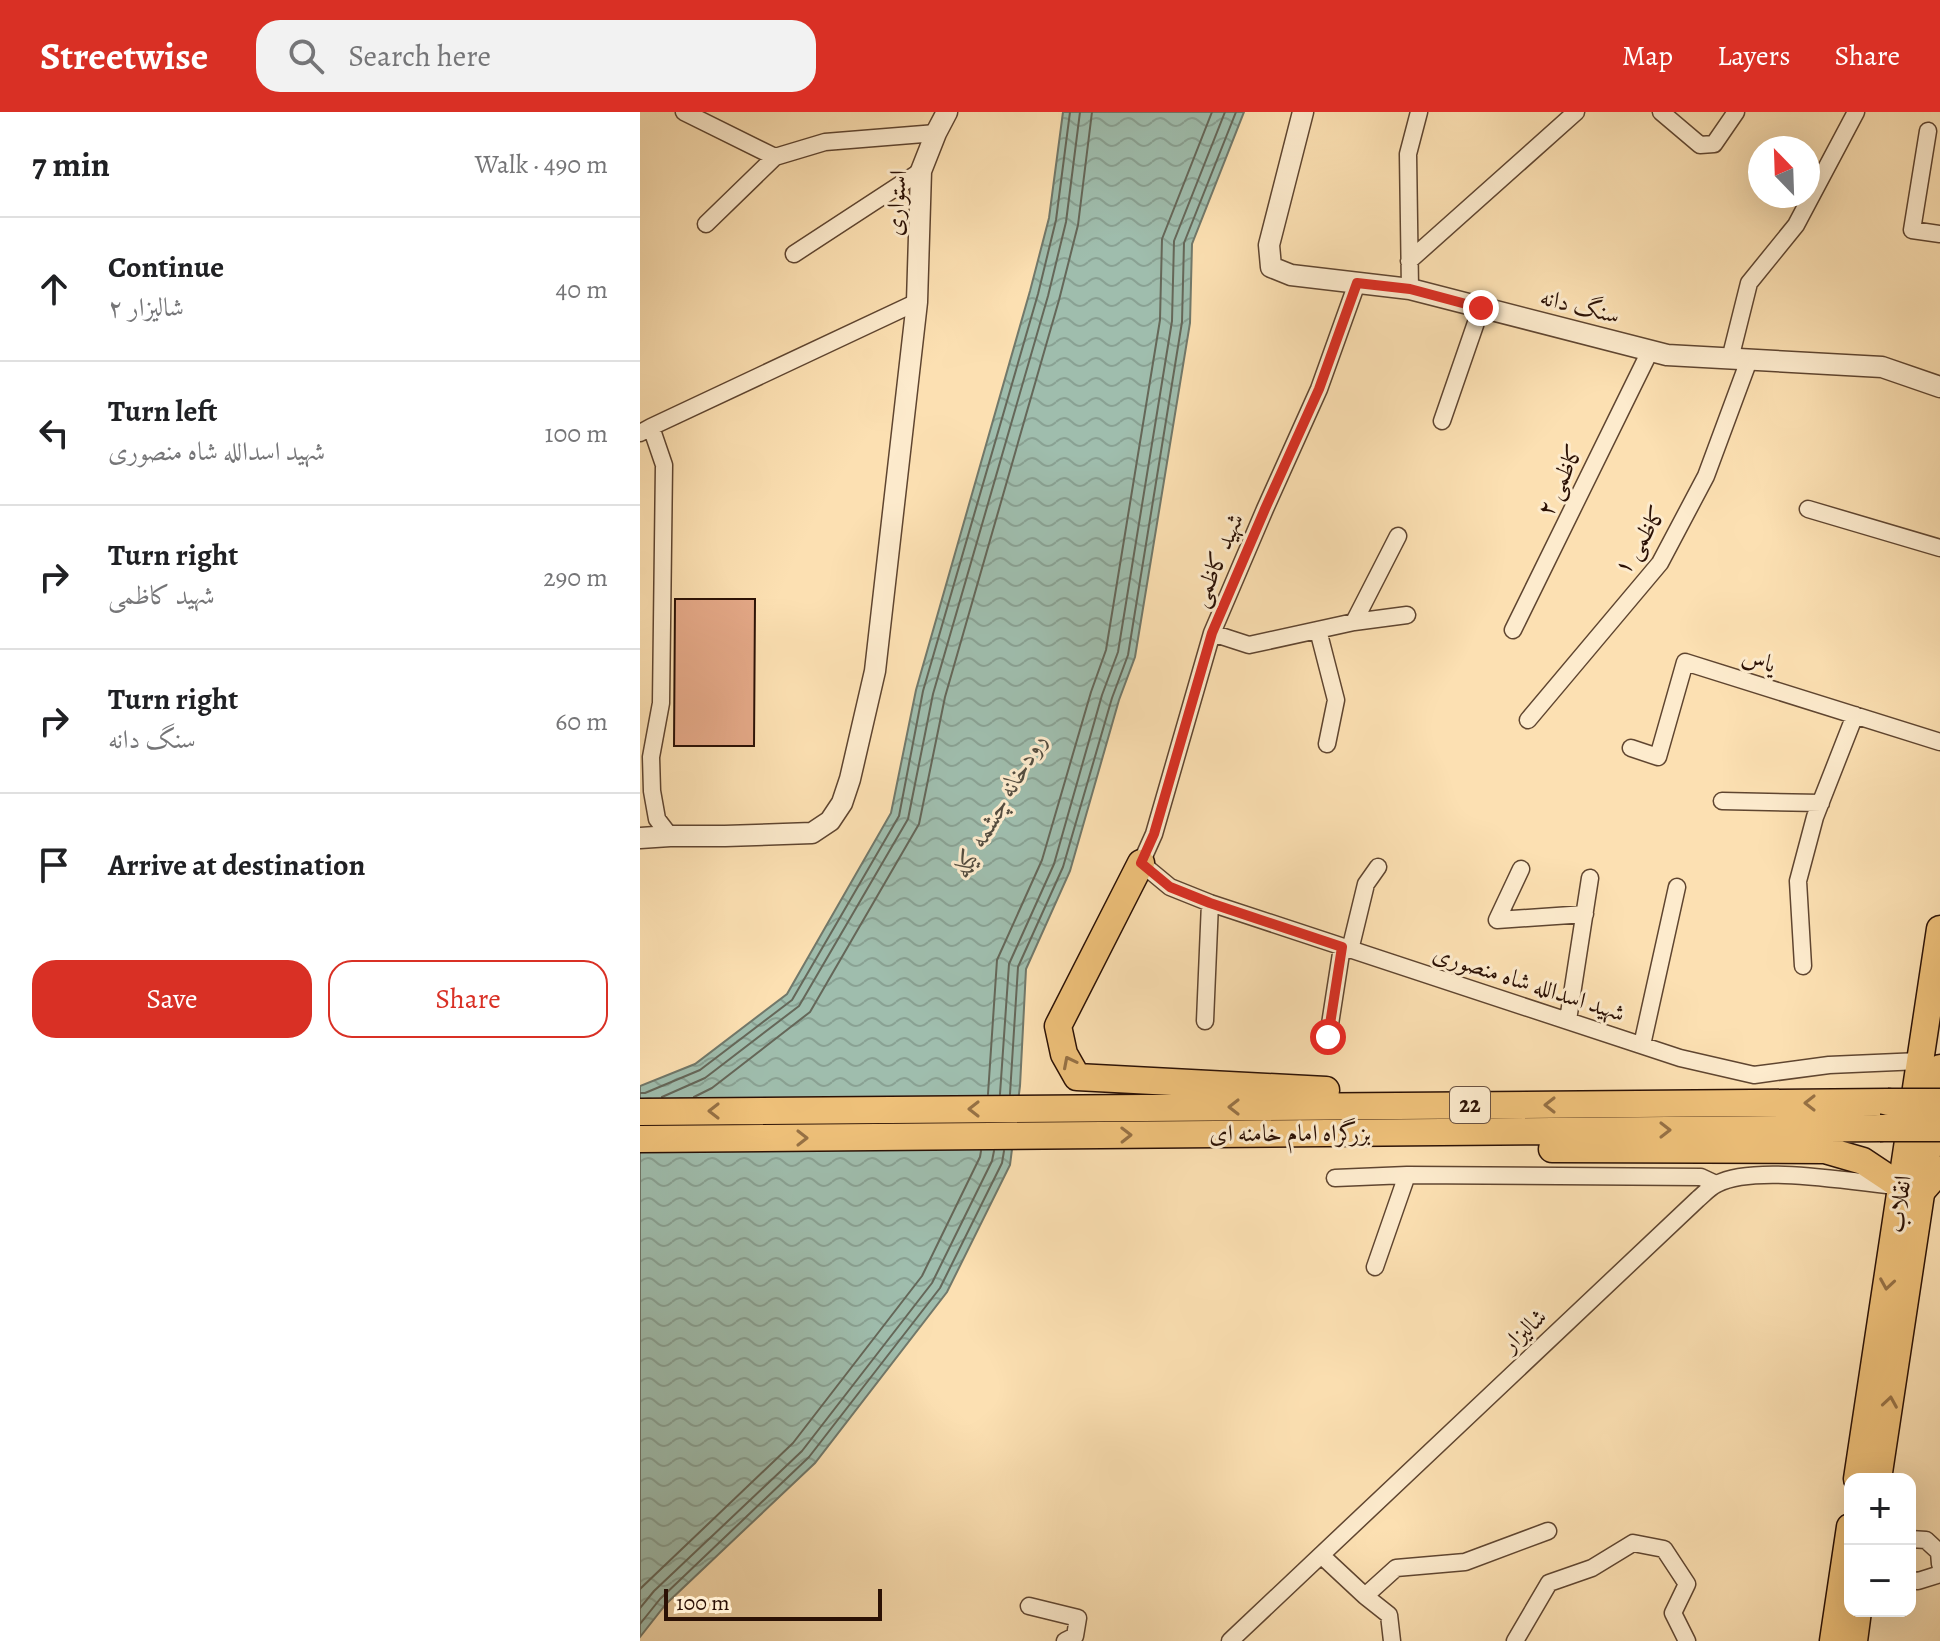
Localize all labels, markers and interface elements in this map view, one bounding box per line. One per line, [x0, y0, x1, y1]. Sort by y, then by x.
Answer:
search box [256, 20, 816, 92]
text: Streetwise [40, 30, 208, 82]
icon: search [284, 34, 328, 78]
text: Search here [348, 36, 491, 76]
text: Map [1622, 37, 1673, 75]
text: Layers [1717, 37, 1790, 75]
text: Share [1834, 37, 1900, 75]
north arrow [1748, 136, 1820, 208]
text: 7 min [32, 141, 110, 188]
text: Walk · 490 m [475, 147, 608, 182]
street label: استواری [878, 169, 914, 237]
text: Continue [108, 247, 224, 287]
icon: ahead [32, 267, 76, 311]
text: 40 m [556, 272, 608, 307]
street label: سنگ دانه [1537, 281, 1623, 331]
text: شالیزار ۲ [108, 290, 184, 325]
route end [1463, 290, 1499, 326]
text: Turn left [108, 391, 217, 431]
icon: left [32, 411, 76, 455]
text: 100 m [545, 416, 608, 451]
text: شهید اسدالله شاه منصوری [108, 434, 325, 469]
street label: کاظمی ۲ [1529, 439, 1592, 522]
street label: کاظمی ۱ [1606, 499, 1675, 581]
street label: شهید کاظمی [1183, 508, 1252, 612]
text: Turn right [108, 535, 238, 575]
icon: right [32, 555, 76, 599]
text: 290 m [543, 560, 608, 595]
text: شهید کاظمی [108, 578, 215, 613]
street label: یاس [1738, 640, 1781, 681]
text: Turn right [108, 679, 238, 719]
icon: right [32, 699, 76, 743]
text: 60 m [555, 704, 608, 739]
text: سنگ دانه [108, 722, 196, 757]
water label: رودخانه چشمه کیله [943, 726, 1055, 884]
icon: arrive [32, 843, 76, 887]
text: Arrive at destination [108, 845, 365, 885]
street label: شهید اسدالله شاه منصوری [1429, 937, 1629, 1029]
button: Save [32, 960, 312, 1038]
button: Share [328, 960, 608, 1038]
route start [1310, 1019, 1346, 1055]
one-way arrow [1063, 1056, 1079, 1071]
road number: 22 [1450, 1087, 1490, 1123]
one-way arrow [1803, 1094, 1816, 1111]
one-way arrow [1543, 1096, 1556, 1113]
one-way arrow [1227, 1098, 1240, 1116]
one-way arrow [967, 1100, 980, 1118]
one-way arrow [707, 1102, 720, 1120]
street label: بزرگراه امام خامنه ای [1209, 1117, 1371, 1154]
one-way arrow [1659, 1121, 1672, 1139]
one-way arrow [1120, 1126, 1133, 1144]
one-way arrow [796, 1129, 809, 1146]
street label: انقلاب [1879, 1173, 1919, 1235]
one-way arrow [1879, 1277, 1896, 1290]
street label: شالیزار [1493, 1301, 1554, 1361]
one-way arrow [1881, 1395, 1898, 1409]
map controls [1844, 1473, 1916, 1617]
button: + [1844, 1473, 1916, 1545]
button: − [1844, 1545, 1916, 1617]
scale bar [664, 1585, 882, 1621]
text: 100 m [676, 1588, 730, 1618]

